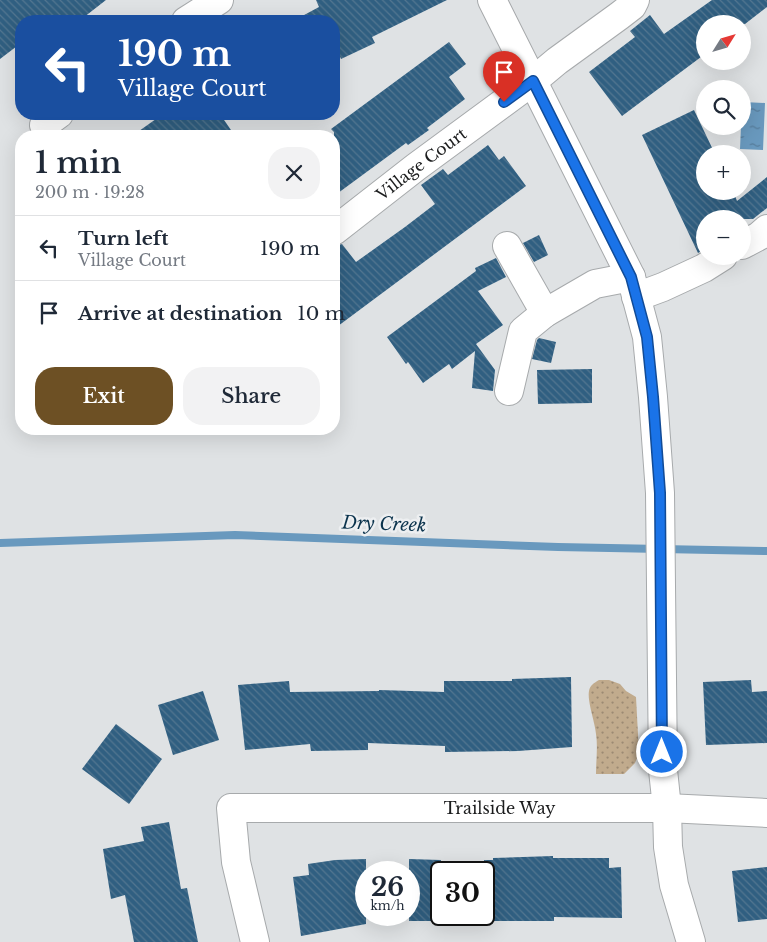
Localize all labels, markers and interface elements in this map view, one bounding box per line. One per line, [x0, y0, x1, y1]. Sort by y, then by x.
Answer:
north arrow [696, 15, 751, 70]
map controls [696, 15, 751, 265]
text: 190 m [118, 32, 231, 75]
icon: left [35, 35, 100, 100]
pin [483, 51, 525, 102]
icon: arrive [490, 58, 518, 86]
text: Village Court [118, 75, 267, 102]
button: search [696, 80, 751, 135]
street label: Village Court [371, 123, 470, 205]
text: 1 min [35, 144, 121, 181]
button: + [696, 145, 751, 200]
button: close [268, 147, 320, 199]
text: 200 m · 19:28 [35, 182, 145, 202]
button: − [696, 210, 751, 265]
text: Turn left [78, 227, 169, 250]
icon: left [35, 234, 63, 262]
text: 190 m [260, 237, 320, 260]
text: Village Court [78, 250, 186, 270]
icon: arrive [35, 299, 63, 327]
text: Arrive at destination [78, 302, 282, 325]
text: 10 m [297, 302, 345, 325]
button: Exit [35, 367, 173, 425]
button: Share [183, 367, 320, 425]
water label: Dry Creek [340, 512, 427, 536]
position arrow [635, 725, 687, 777]
street label: Trailside Way [444, 798, 556, 818]
speed limit sign: 30 [430, 861, 495, 926]
text: 26 [371, 872, 404, 903]
text: km/h [370, 898, 405, 913]

